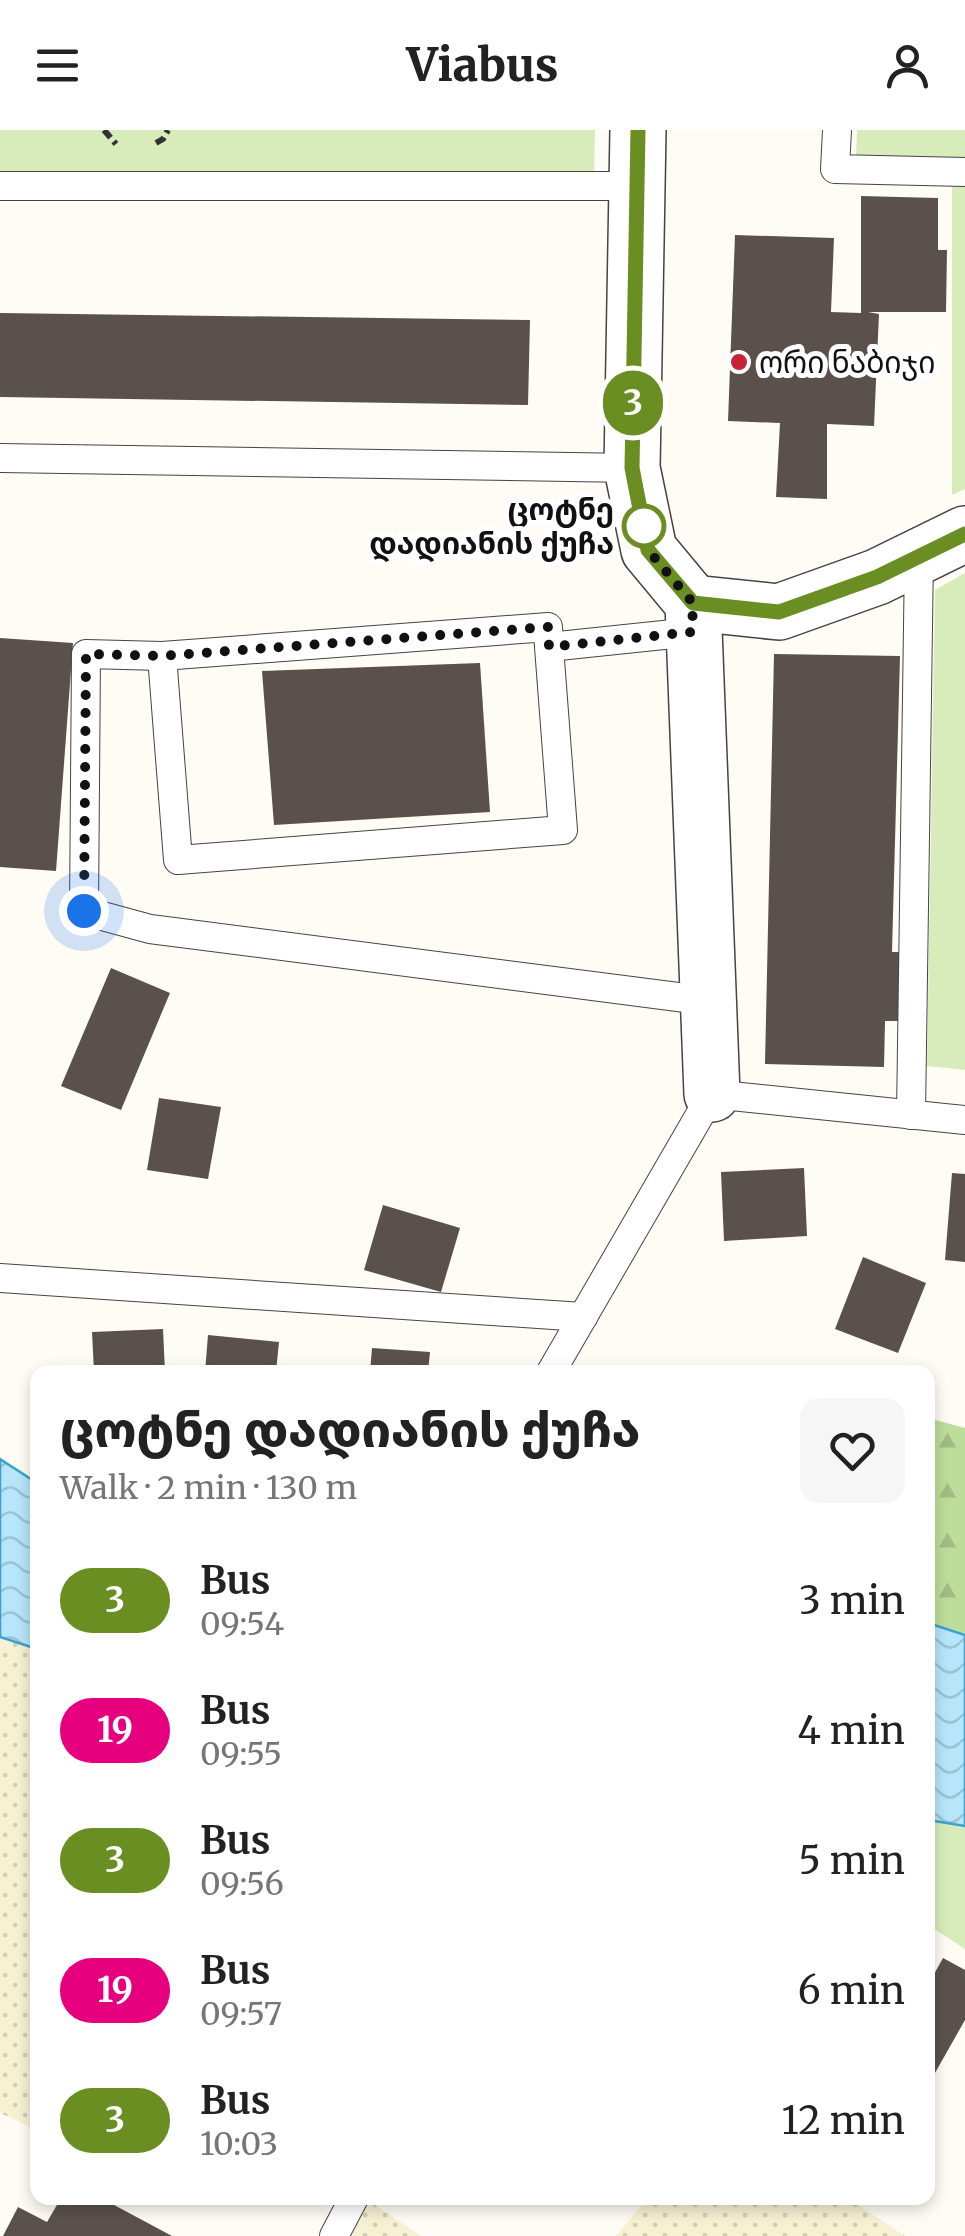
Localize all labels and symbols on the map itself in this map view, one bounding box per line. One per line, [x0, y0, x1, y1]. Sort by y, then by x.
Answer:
place label: ორი ნაბიჯი [759, 343, 935, 381]
marker: ორი ნაბიჯი [728, 351, 750, 373]
line badge: 3 [600, 370, 666, 436]
place label: ცოტნე დადიანის ქუჩა [369, 490, 614, 563]
marker: ცოტნე დადიანის ქუჩა [623, 505, 665, 547]
your location [59, 886, 109, 936]

